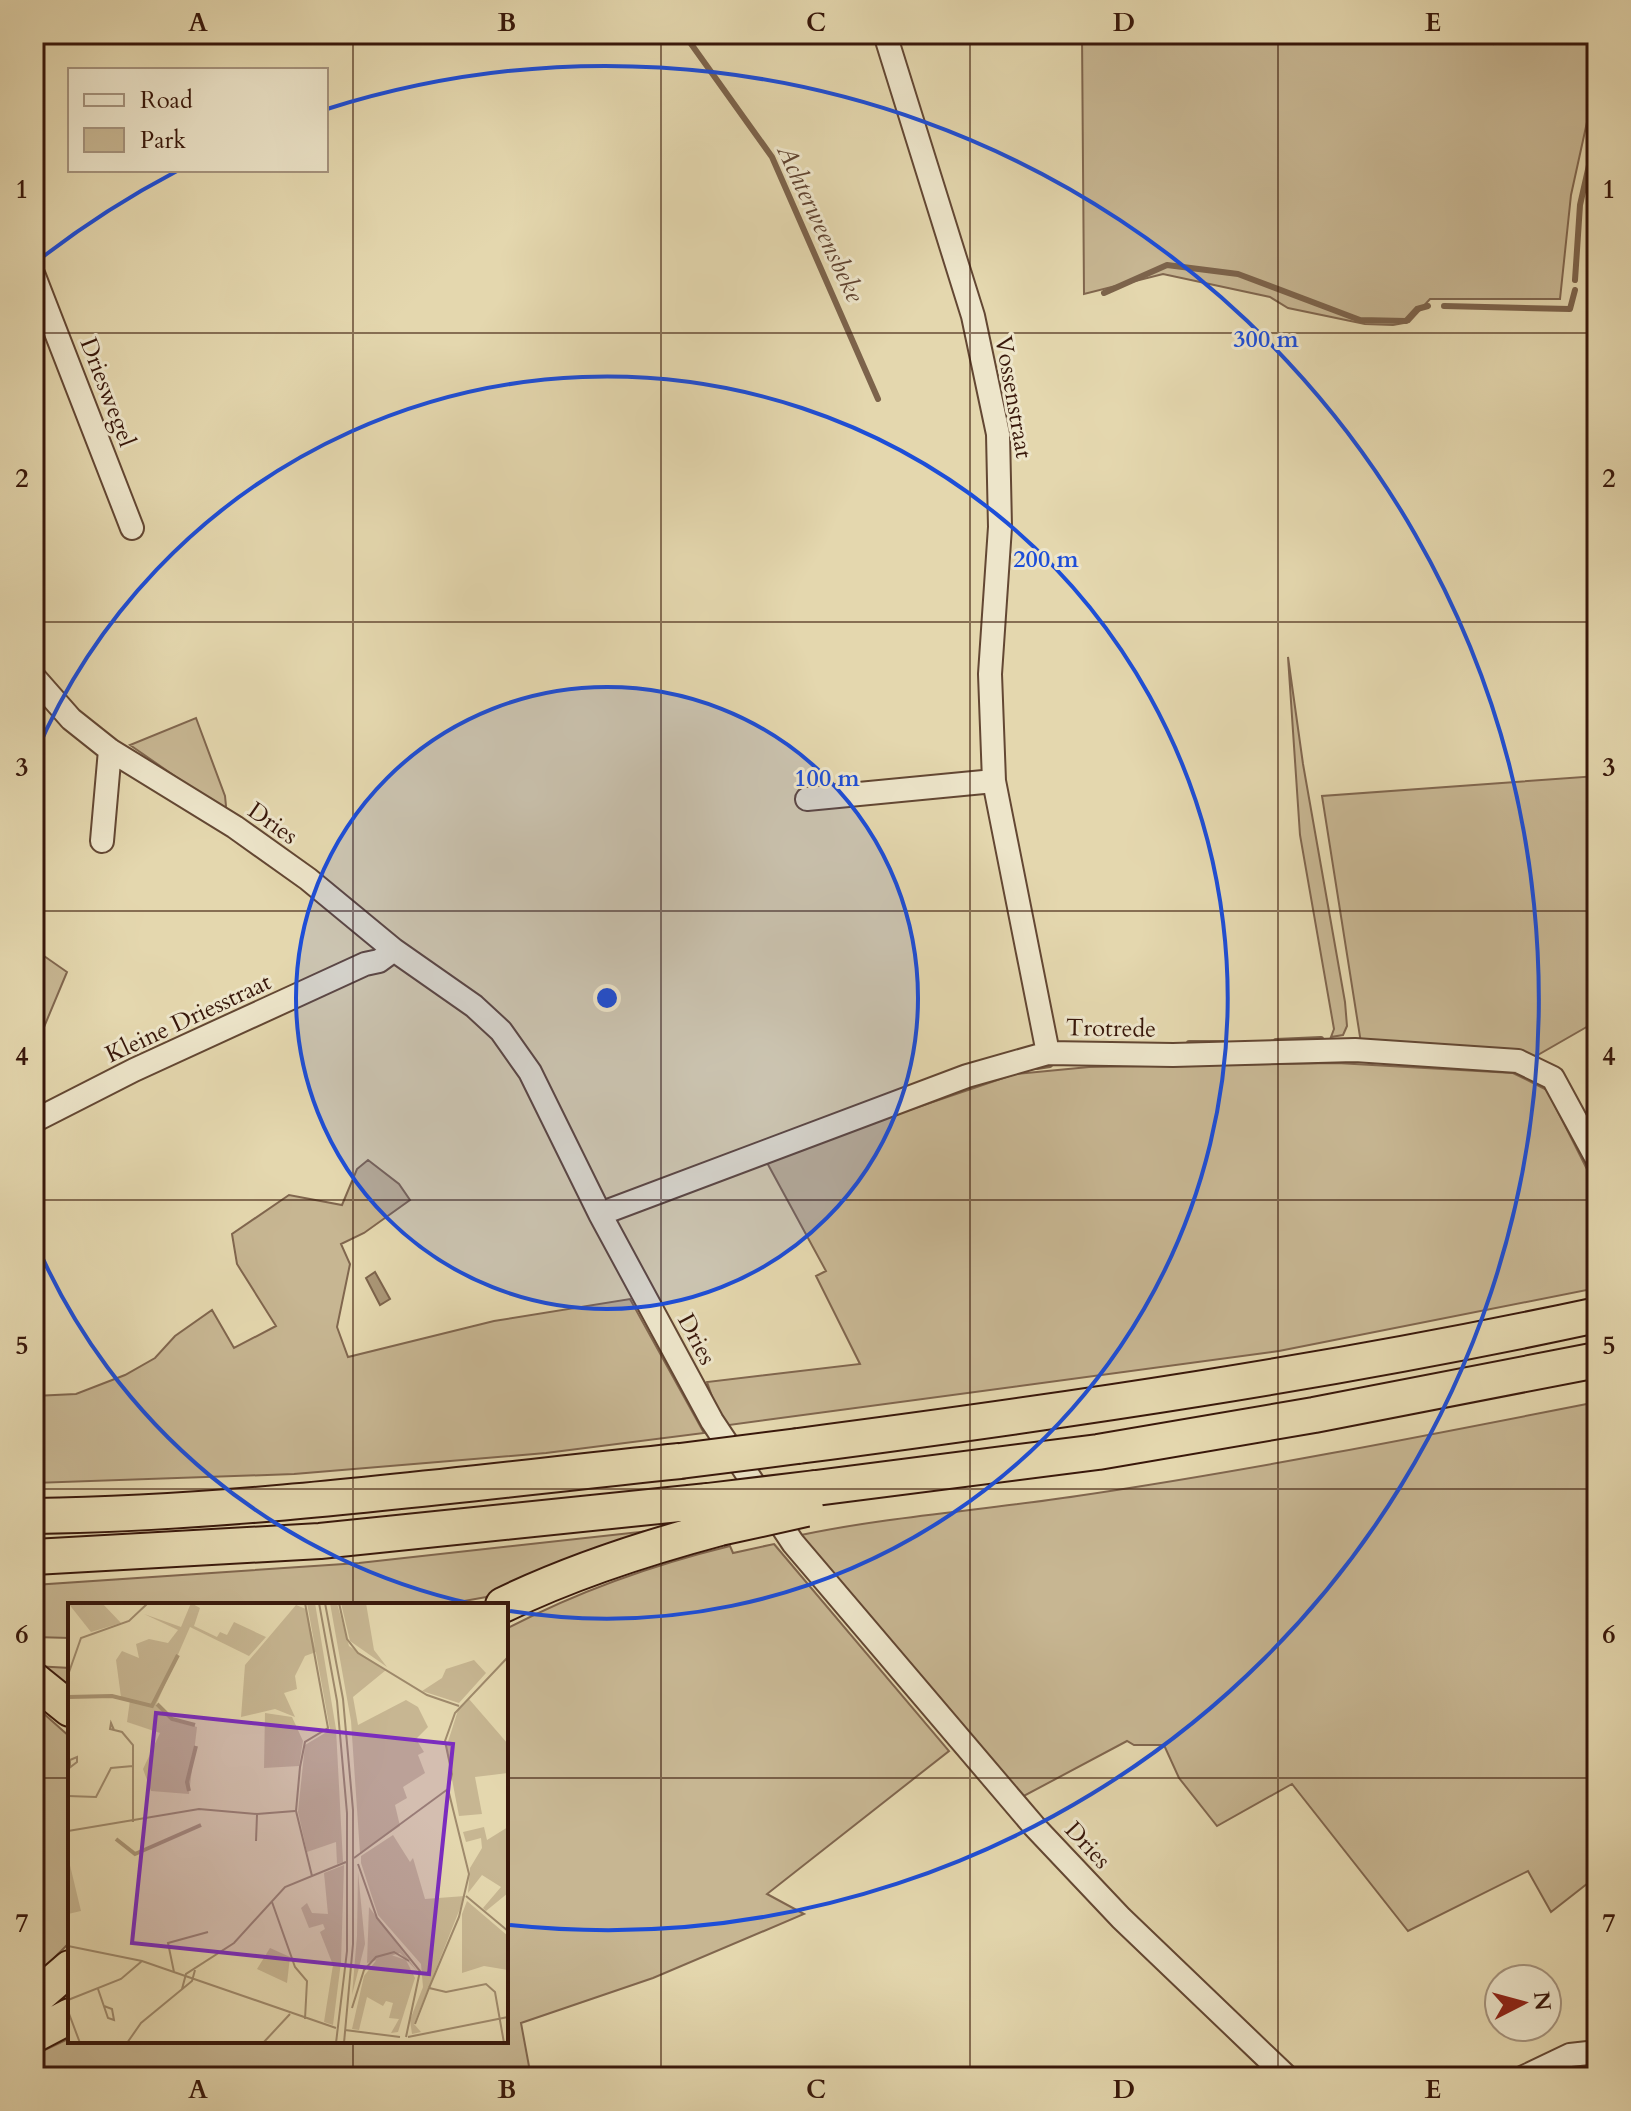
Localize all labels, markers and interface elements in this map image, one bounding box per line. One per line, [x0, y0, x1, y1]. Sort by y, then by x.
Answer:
text: A [188, 5, 208, 40]
text: B [498, 5, 516, 40]
text: C [806, 5, 826, 40]
text: D [1113, 5, 1135, 40]
text: E [1425, 5, 1441, 40]
legend [68, 68, 328, 172]
text: Road [140, 84, 193, 117]
text: Park [140, 124, 186, 157]
water label: Achterweensbeke [768, 138, 873, 309]
text: 1 [15, 172, 29, 207]
text: 1 [1602, 172, 1616, 207]
text: 300 m [1233, 323, 1300, 356]
street label: Drieswegel [72, 333, 143, 452]
street label: Vossenstraat [987, 333, 1041, 461]
text: 2 [15, 461, 29, 496]
text: 2 [1602, 461, 1616, 496]
text: 200 m [1013, 543, 1080, 576]
text: 3 [15, 750, 29, 785]
text: 3 [1602, 750, 1616, 785]
text: 100 m [794, 762, 861, 795]
street label: Dries [241, 794, 304, 852]
street label: Kleine Driesstraat [100, 965, 277, 1071]
centre of rings [593, 984, 621, 1012]
street label: Trotrede [1066, 1011, 1156, 1046]
text: 4 [15, 1039, 29, 1074]
text: 4 [1602, 1039, 1616, 1074]
street label: Dries [669, 1308, 724, 1371]
text: 5 [15, 1328, 29, 1363]
text: 5 [1602, 1328, 1616, 1363]
inset map [68, 1603, 508, 2043]
text: 6 [15, 1617, 29, 1652]
text: 6 [1602, 1617, 1616, 1652]
street label: Dries [1057, 1814, 1118, 1876]
text: 7 [15, 1906, 29, 1941]
text: 7 [1602, 1906, 1616, 1941]
north arrow [1483, 1963, 1563, 2043]
text: N [1526, 1990, 1558, 2012]
text: A [188, 2072, 208, 2107]
text: B [498, 2072, 516, 2107]
text: C [806, 2072, 826, 2107]
text: D [1113, 2072, 1135, 2107]
text: E [1425, 2072, 1441, 2107]

